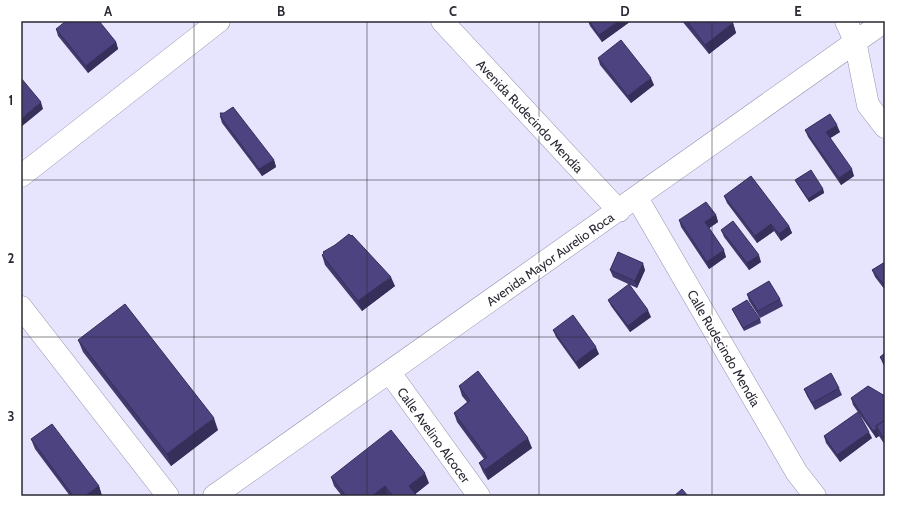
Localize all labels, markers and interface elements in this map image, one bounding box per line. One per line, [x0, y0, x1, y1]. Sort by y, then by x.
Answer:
text: A [104, 3, 113, 19]
text: B [277, 3, 285, 19]
text: C [449, 3, 457, 19]
text: D [620, 3, 630, 19]
text: E [794, 3, 802, 19]
street label: Avenida Rudecindo Mendía [473, 56, 587, 176]
text: 1 [9, 92, 13, 108]
street label: Avenida Mayor Aurelio Roca [483, 208, 617, 309]
text: 2 [8, 250, 15, 266]
street label: Calle Rudecindo Mendía [684, 287, 764, 410]
street label: Calle Avelino Alcocer [394, 384, 475, 487]
text: 3 [7, 408, 15, 424]

